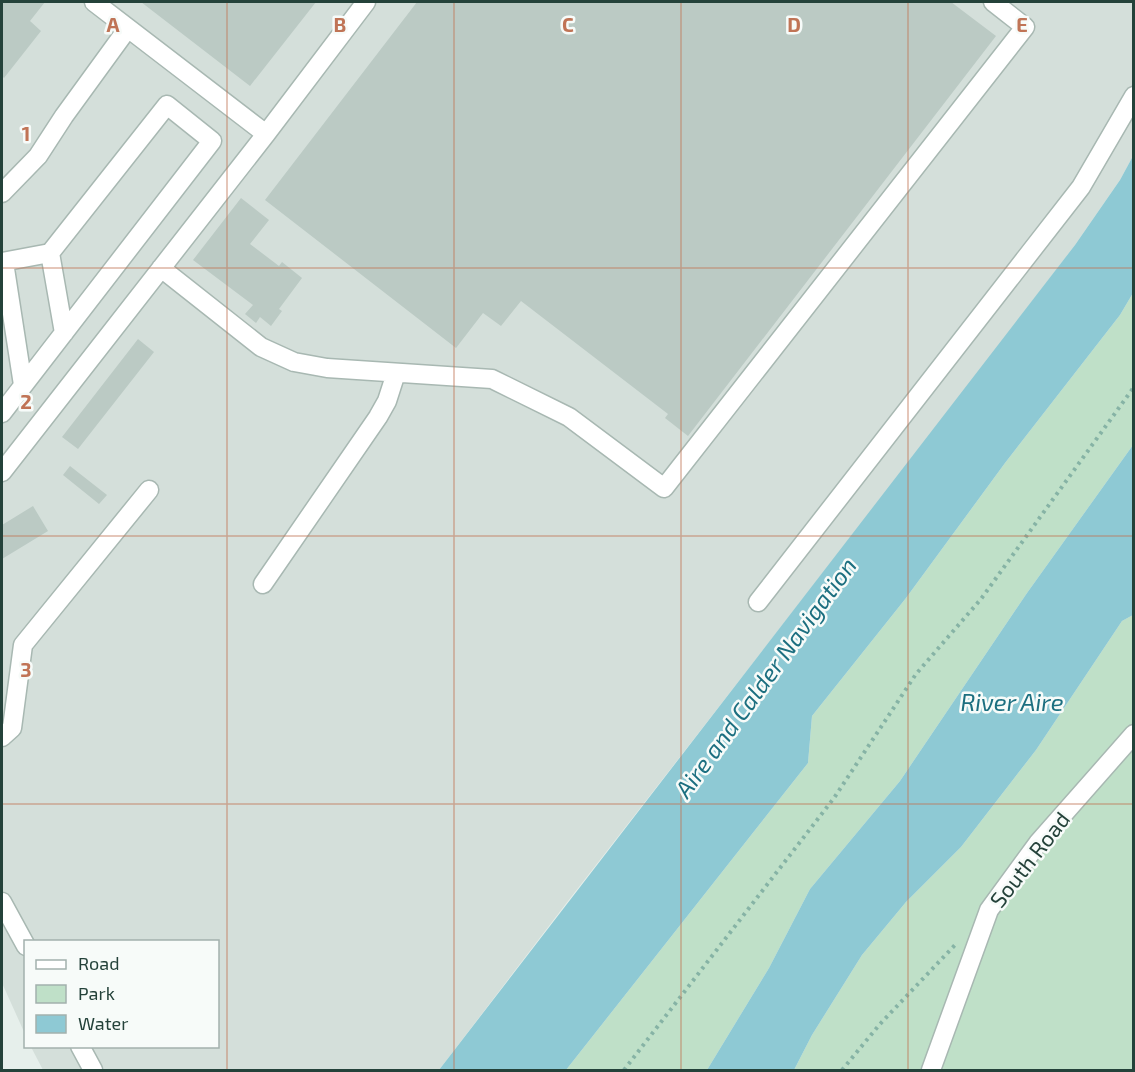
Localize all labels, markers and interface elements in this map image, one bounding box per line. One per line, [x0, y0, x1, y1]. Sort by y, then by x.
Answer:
text: A [106, 12, 120, 36]
text: B [334, 12, 346, 36]
text: C [562, 12, 574, 36]
text: D [787, 12, 801, 36]
text: E [1016, 12, 1028, 36]
text: 1 [22, 121, 30, 145]
text: 2 [20, 389, 32, 413]
water label: Aire and Calder Navigation [668, 551, 862, 803]
text: 3 [20, 657, 32, 681]
water label: River Aire [960, 687, 1064, 716]
street label: South Road [984, 806, 1074, 912]
legend [24, 940, 219, 1048]
text: Road [78, 952, 119, 974]
text: Park [78, 982, 115, 1004]
text: Water [78, 1012, 128, 1034]

